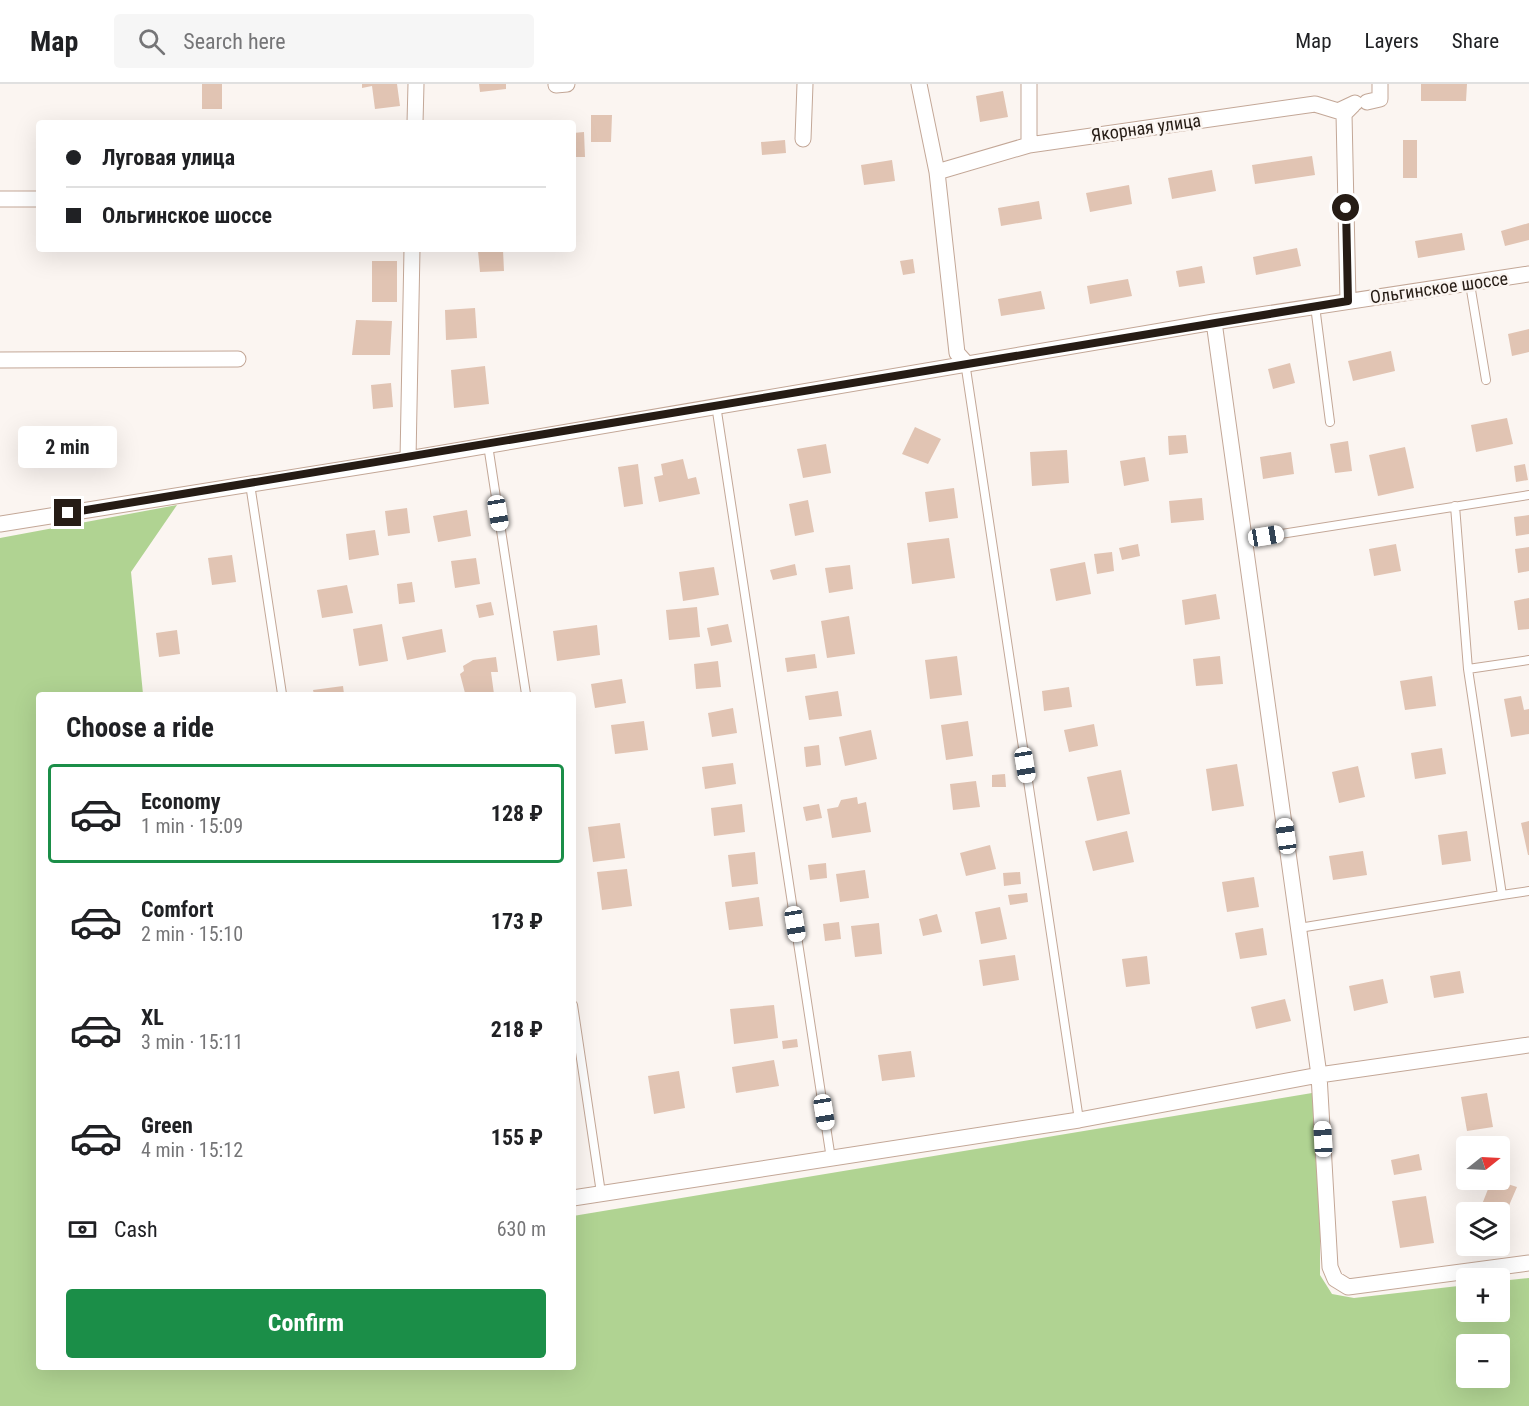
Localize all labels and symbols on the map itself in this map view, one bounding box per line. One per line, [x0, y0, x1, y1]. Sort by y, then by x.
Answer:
street label: Якорная улица [1090, 109, 1202, 146]
route start [1332, 194, 1359, 221]
street label: Ольгинское шоссе [1369, 267, 1509, 308]
callout: 2 min [19, 426, 118, 468]
car [486, 494, 510, 532]
route end [54, 499, 81, 526]
car [1247, 524, 1285, 548]
car [1013, 746, 1037, 784]
car [1275, 817, 1297, 855]
car [783, 905, 807, 943]
car [812, 1093, 836, 1131]
car [1313, 1121, 1333, 1157]
north arrow [1456, 1136, 1510, 1190]

